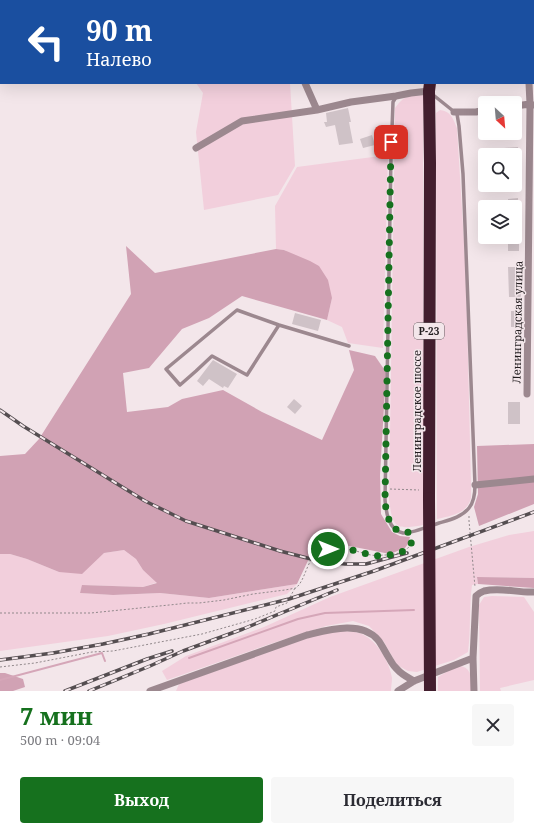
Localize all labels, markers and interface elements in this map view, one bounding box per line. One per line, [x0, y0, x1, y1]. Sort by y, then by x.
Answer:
text: 90 m [86, 11, 153, 49]
icon: left [20, 16, 72, 68]
text: Налево [86, 47, 152, 71]
north arrow [478, 96, 522, 140]
map controls [478, 96, 522, 244]
pin [374, 125, 408, 159]
icon: arrive [380, 131, 402, 153]
button: search [478, 148, 522, 192]
button: layers [478, 200, 522, 244]
street label: Ленинградская улица [508, 261, 526, 383]
road number: Р-23 [414, 323, 444, 339]
street label: Ленинградское шоссе [409, 350, 424, 472]
position arrow [307, 528, 349, 570]
text: 7 мин [20, 699, 93, 732]
button: close [472, 704, 514, 746]
text: 500 m · 09:04 [20, 731, 100, 749]
button: Выход [20, 777, 263, 823]
button: Поделиться [271, 777, 514, 823]

